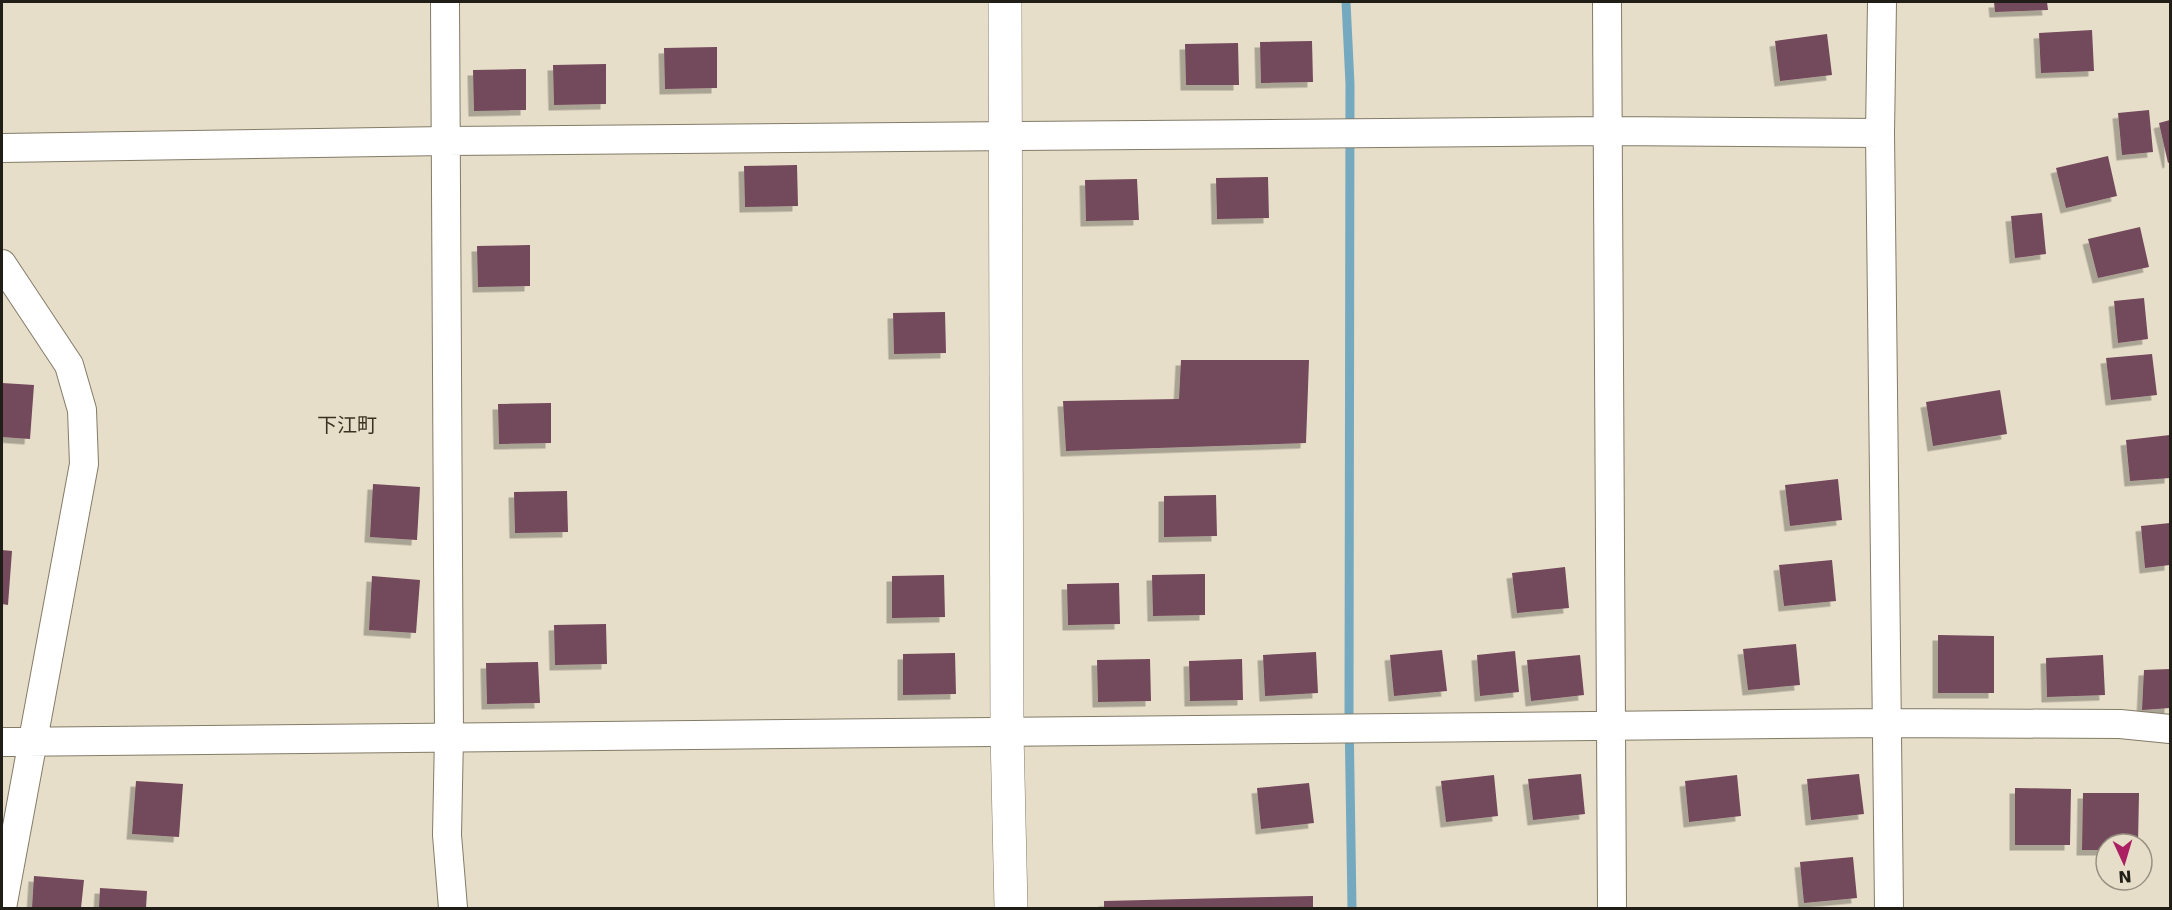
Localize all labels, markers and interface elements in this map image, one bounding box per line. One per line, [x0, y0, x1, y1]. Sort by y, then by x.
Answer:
district label: 下江町 [317, 413, 377, 437]
north arrow [2094, 832, 2154, 892]
text: N [2118, 867, 2132, 886]

